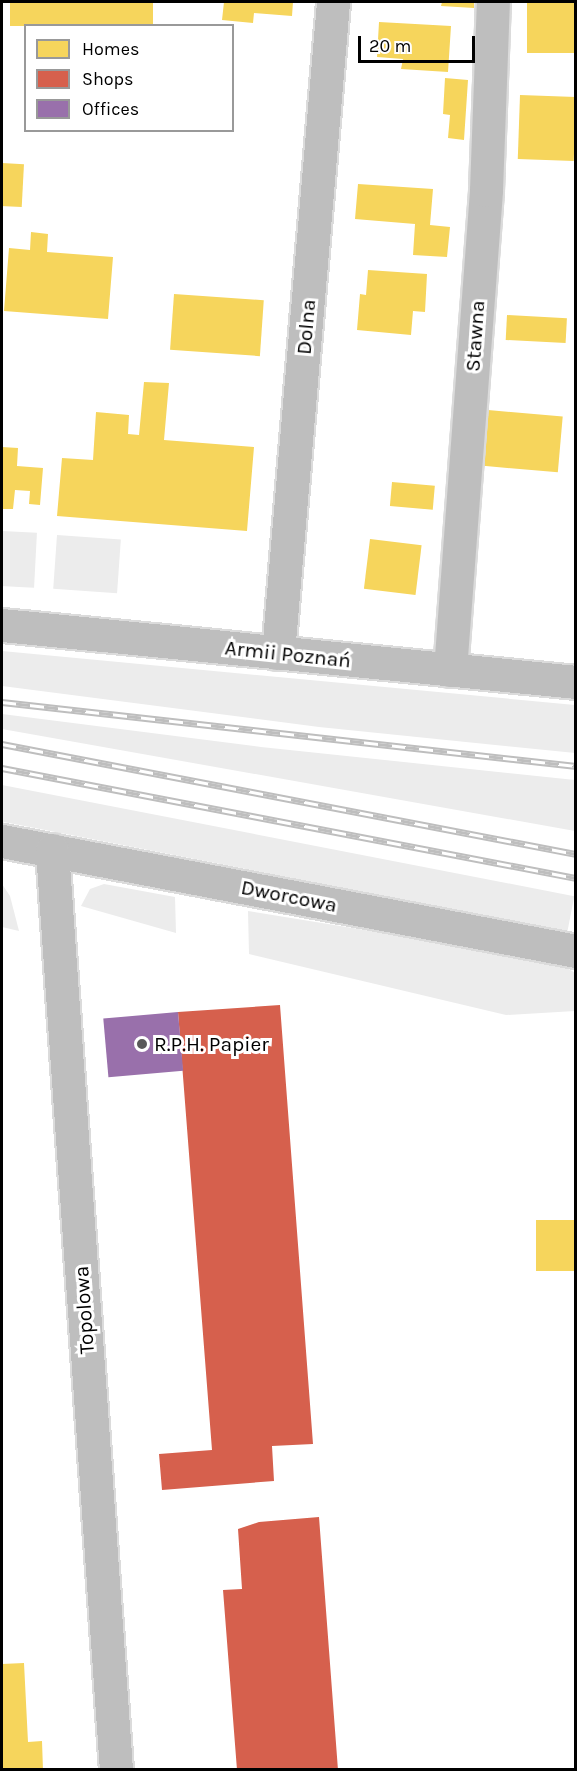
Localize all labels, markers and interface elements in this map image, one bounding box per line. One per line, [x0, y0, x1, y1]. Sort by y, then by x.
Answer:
legend [24, 24, 234, 132]
scale bar [361, 24, 478, 62]
text: 20 m [369, 35, 411, 57]
text: Homes [82, 38, 139, 60]
text: Shops [82, 68, 134, 90]
text: Offices [82, 98, 139, 120]
street label: Dolna [291, 298, 321, 356]
street label: Stawna [460, 299, 490, 373]
street label: Armii Poznań [224, 635, 352, 673]
street label: Dworcowa [239, 874, 339, 918]
place label: R.P.H. Papier [154, 1031, 269, 1057]
marker: R.P.H. Papier [135, 1037, 149, 1051]
street label: Topolowa [68, 1265, 100, 1355]

